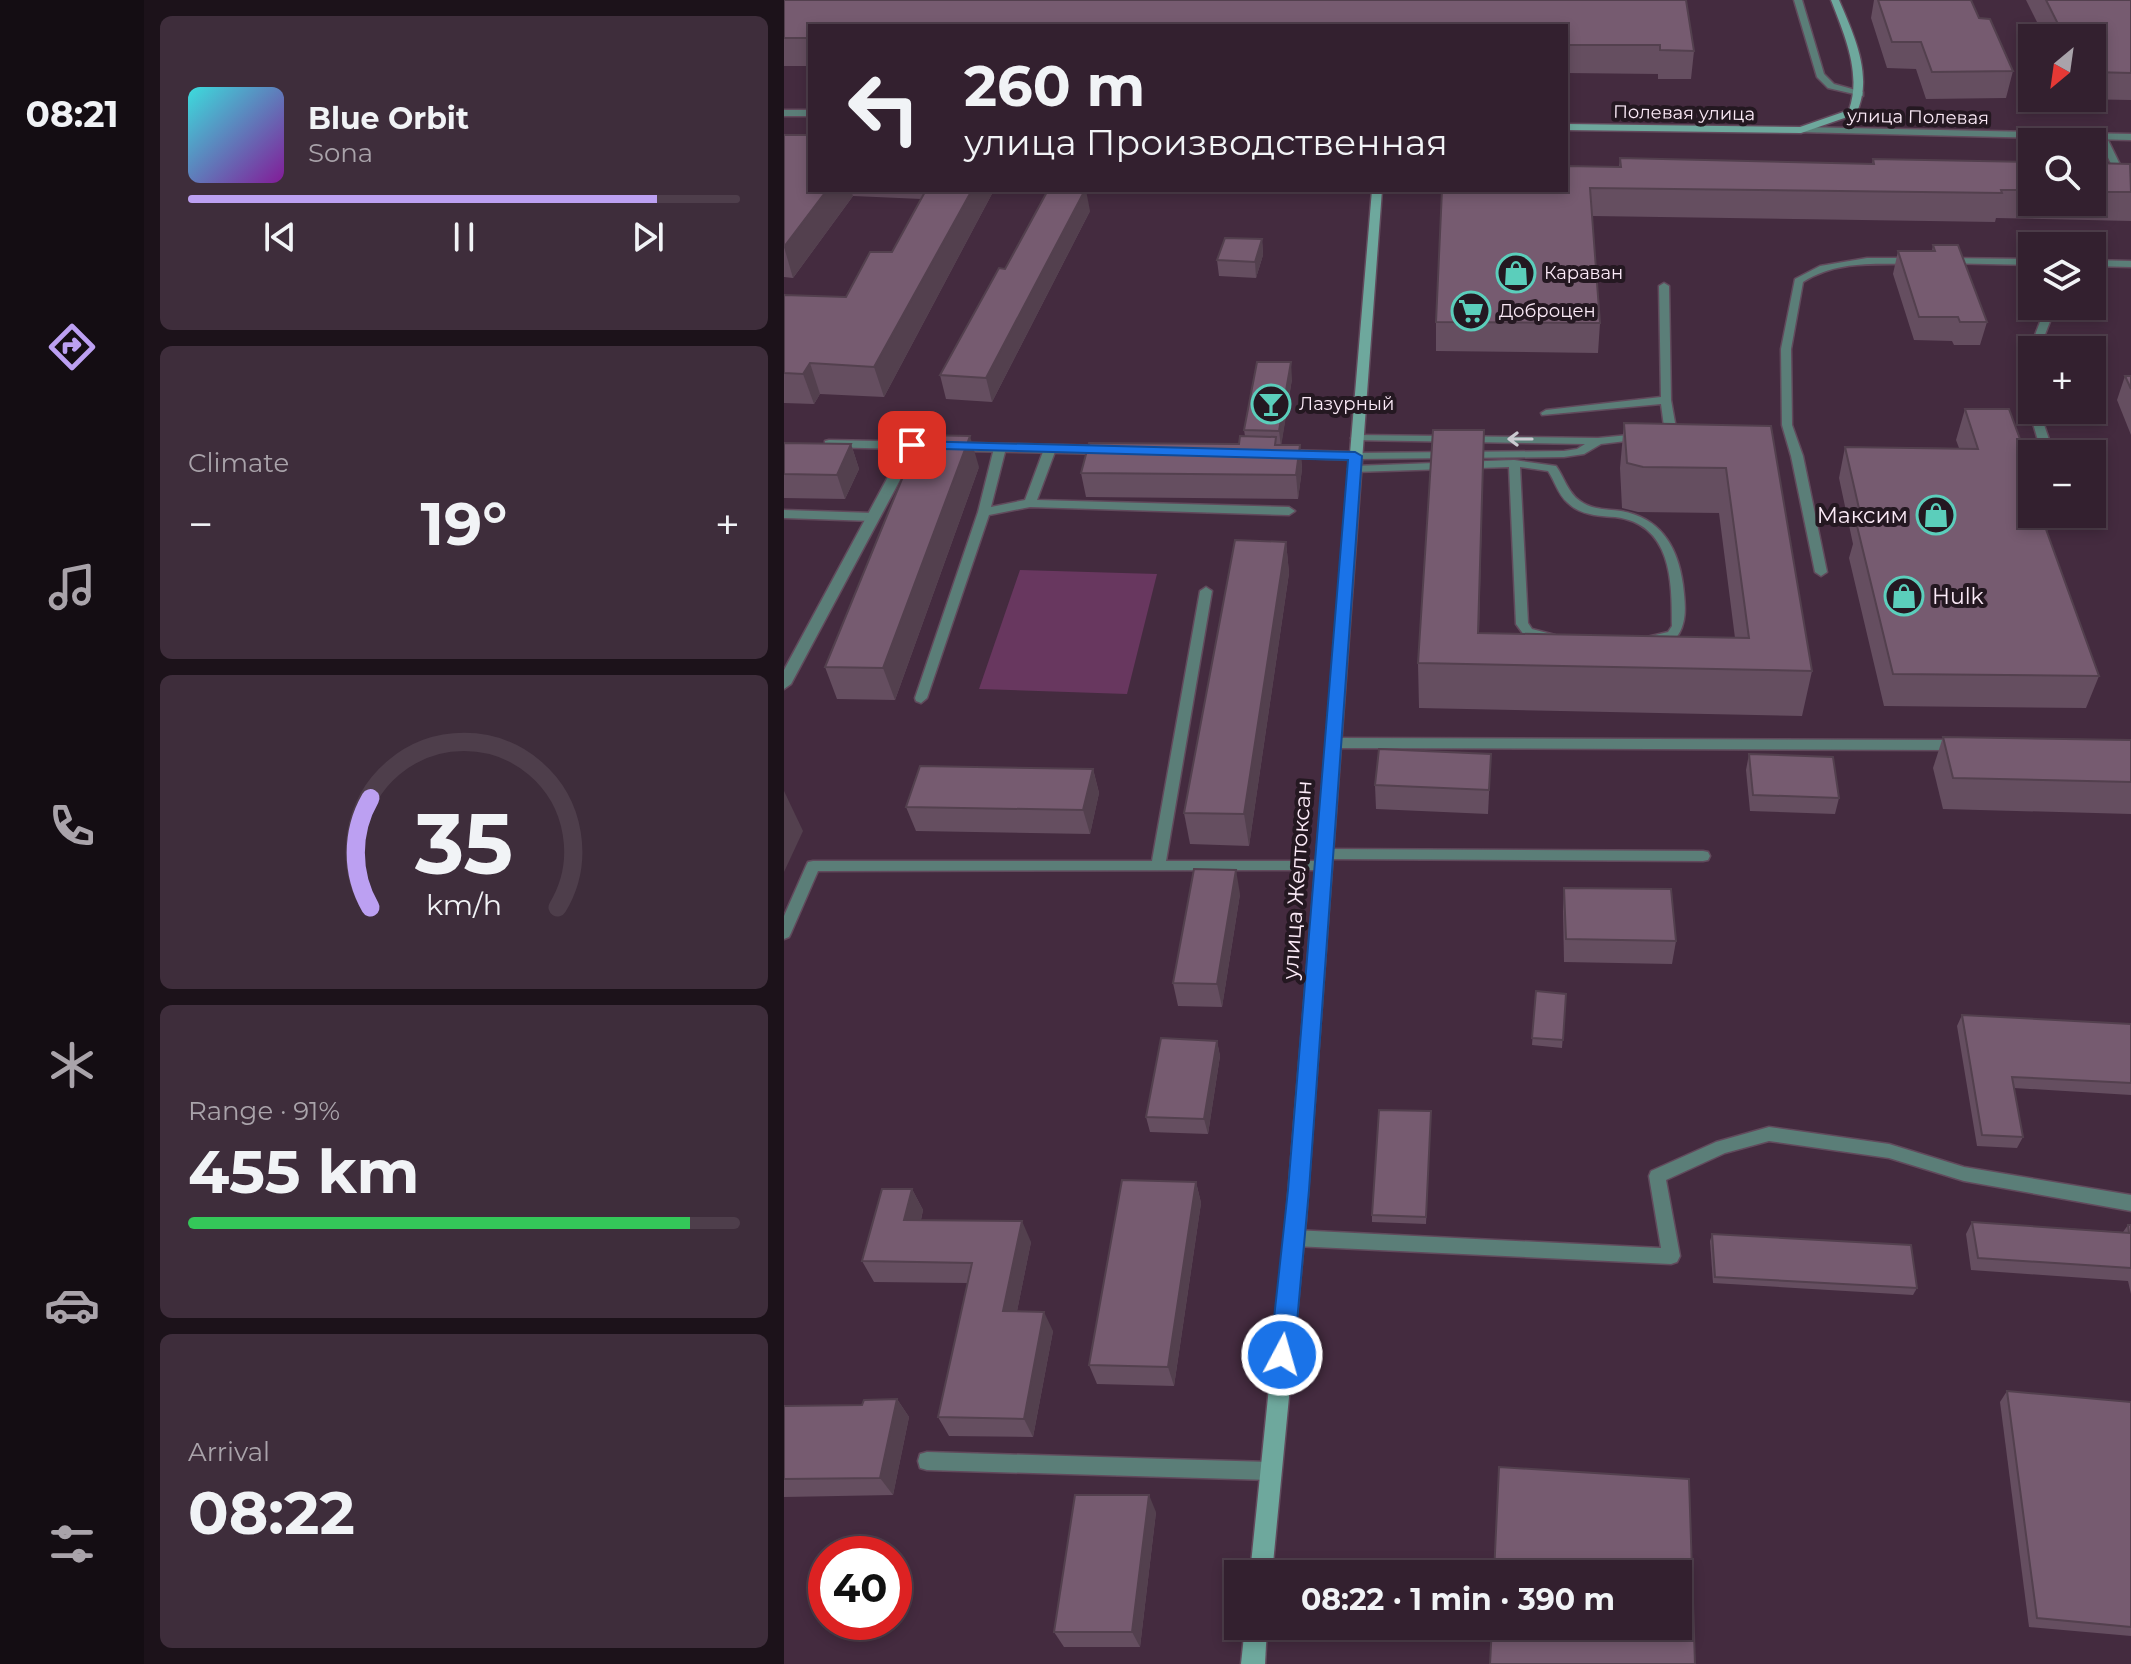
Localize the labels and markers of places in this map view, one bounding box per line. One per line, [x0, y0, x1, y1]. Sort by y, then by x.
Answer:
shop icon: Караван [1495, 252, 1537, 294]
place label: Караван [1544, 262, 1623, 284]
supermarket icon: Доброцен [1450, 290, 1492, 332]
place label: Доброцен [1499, 300, 1596, 322]
bar icon: Лазурный [1250, 383, 1292, 425]
place label: Лазурный [1299, 393, 1394, 415]
pin [878, 411, 946, 479]
shop icon: Максим [1915, 494, 1957, 536]
place label: Максим [1817, 502, 1908, 529]
shop icon: Hulk [1883, 575, 1925, 617]
place label: Hulk [1932, 583, 1985, 610]

